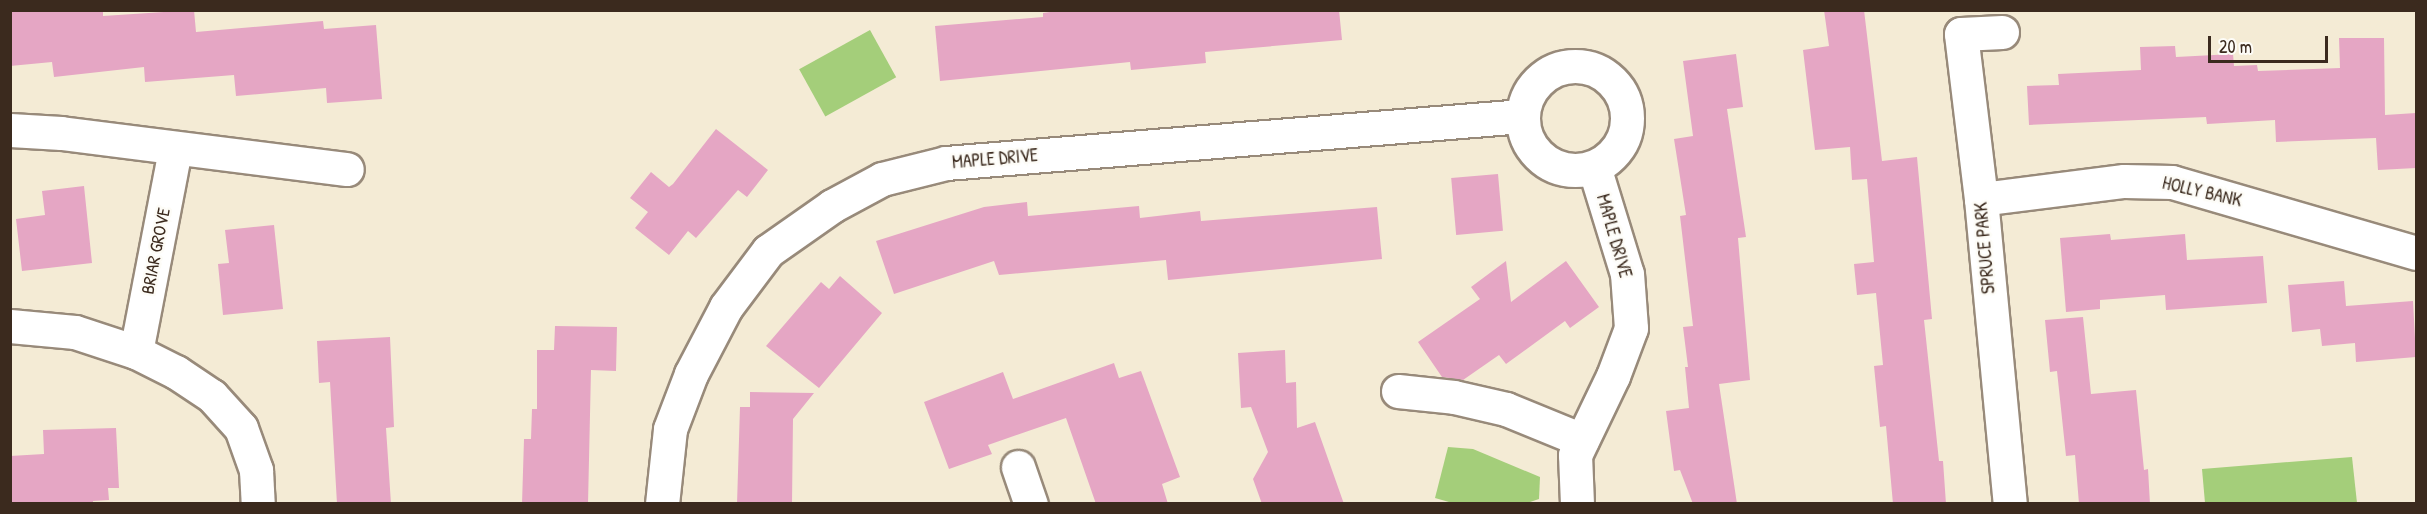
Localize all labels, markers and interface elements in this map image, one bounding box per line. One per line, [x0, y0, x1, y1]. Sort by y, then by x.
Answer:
scale bar [2211, 24, 2331, 62]
text: 20 m [2219, 34, 2252, 59]
street label: MAPLE DRIVE [951, 144, 1039, 174]
street label: HOLLY BANK [2160, 172, 2244, 212]
street label: MAPLE DRIVE [1592, 192, 1636, 280]
street label: SPRUCE PARK [1970, 201, 2000, 295]
street label: BRIAR GROVE [137, 206, 175, 296]

